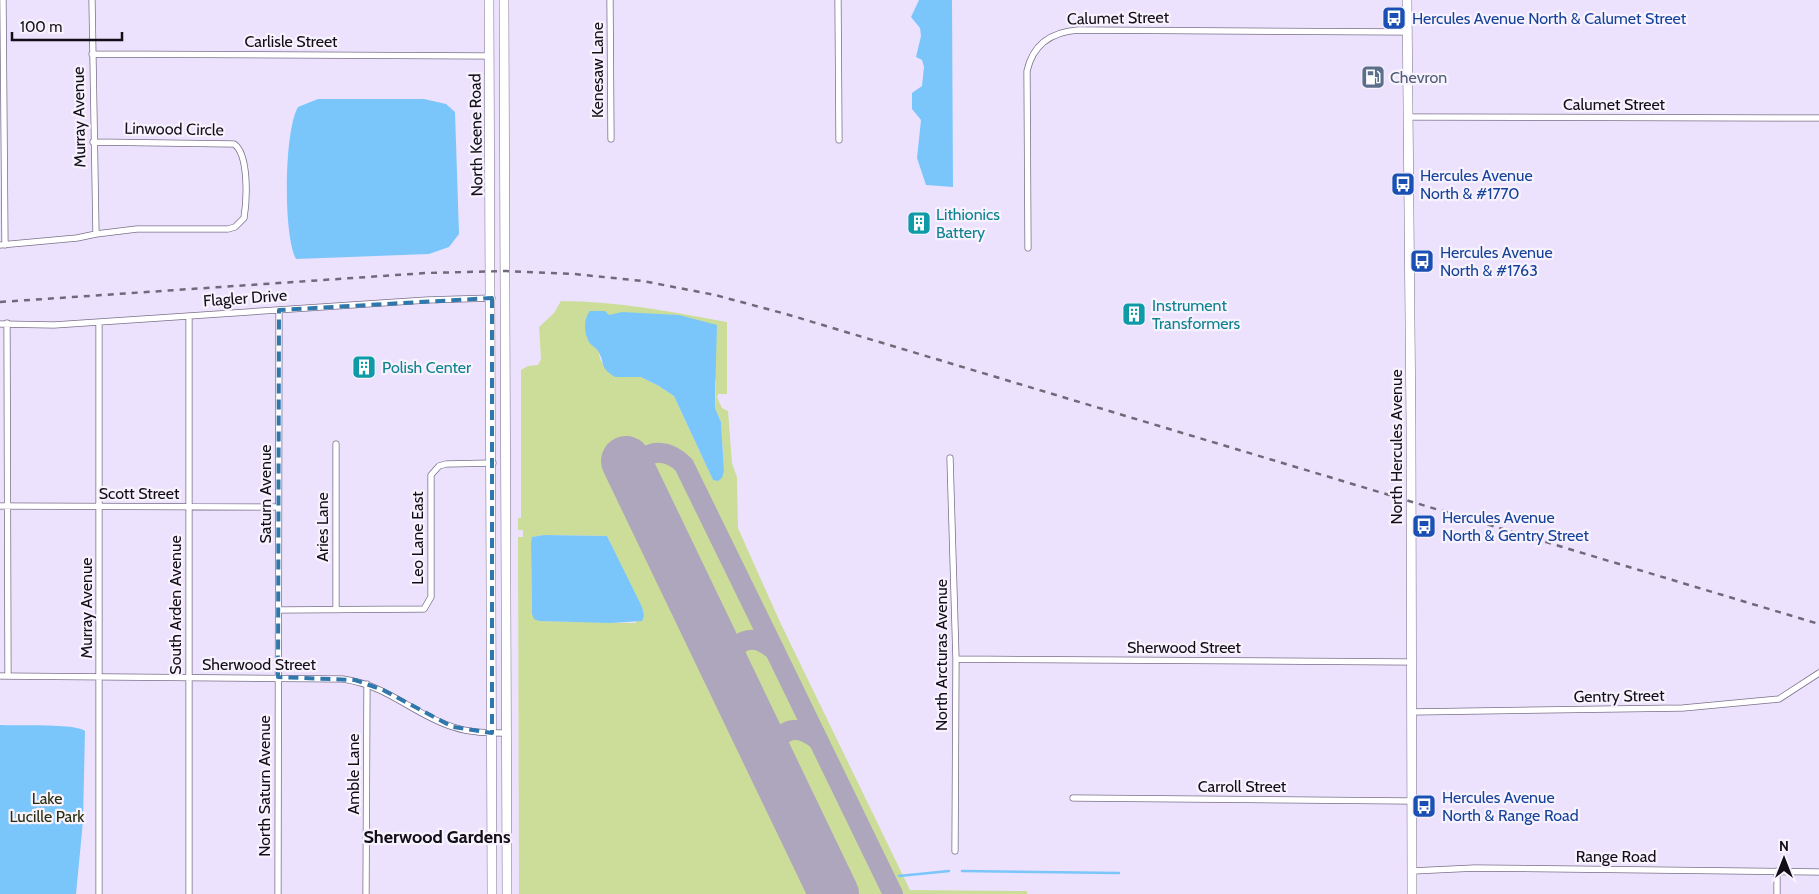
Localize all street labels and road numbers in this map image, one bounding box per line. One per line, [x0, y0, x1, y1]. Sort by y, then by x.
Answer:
street label: Calumet Street [1067, 8, 1170, 28]
street label: Kenesaw Lane [588, 22, 607, 118]
street label: Carlisle Street [245, 32, 338, 51]
street label: Murray Avenue [69, 66, 89, 168]
street label: North Keene Road [465, 73, 487, 197]
street label: Calumet Street [1563, 95, 1666, 114]
street label: Linwood Circle [124, 119, 224, 139]
street label: Flagler Drive [202, 286, 288, 310]
street label: North Hercules Avenue [1387, 369, 1406, 525]
street label: Saturn Avenue [256, 445, 275, 543]
street label: Scott Street [99, 484, 180, 503]
street label: Leo Lane East [408, 491, 427, 585]
street label: Aries Lane [313, 492, 332, 562]
street label: South Arden Avenue [166, 535, 185, 675]
street label: Murray Avenue [77, 558, 96, 658]
street label: North Arcturas Avenue [932, 579, 951, 731]
street label: Sherwood Street [1127, 638, 1242, 657]
street label: Sherwood Street [202, 655, 317, 674]
street label: Gentry Street [1573, 686, 1665, 706]
street label: North Saturn Avenue [255, 715, 274, 857]
street label: Amble Lane [344, 733, 363, 815]
street label: Carroll Street [1198, 777, 1287, 796]
street label: Range Road [1576, 847, 1656, 866]

